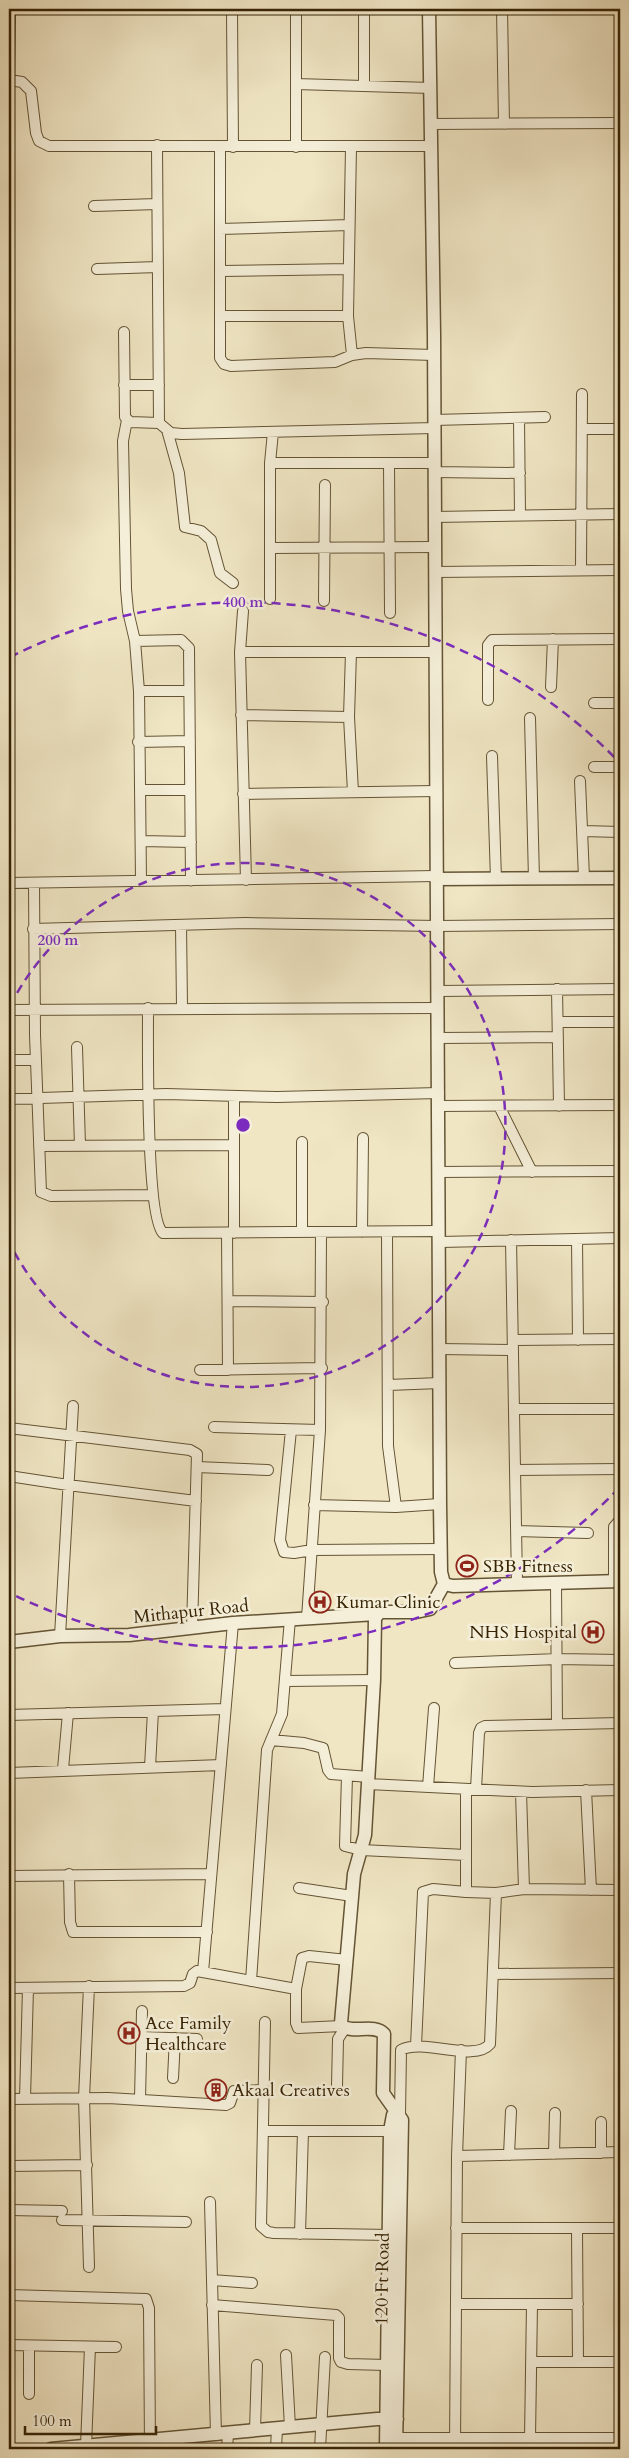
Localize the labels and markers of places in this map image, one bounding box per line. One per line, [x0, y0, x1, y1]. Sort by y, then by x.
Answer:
centre of rings [234, 1116, 252, 1134]
sports icon: SBB Fitness [455, 1554, 479, 1578]
place label: SBB Fitness [483, 1554, 573, 1579]
hospital icon: Kumar Clinic [308, 1590, 332, 1614]
place label: Kumar Clinic [336, 1590, 441, 1615]
place label: NHS Hospital [469, 1620, 577, 1645]
hospital icon: NHS Hospital [581, 1620, 605, 1644]
place label: Ace Family Healthcare [145, 2011, 232, 2057]
hospital icon: Ace Family Healthcare [117, 2021, 141, 2045]
building icon: Akaal Creatives [204, 2078, 228, 2102]
place label: Akaal Creatives [232, 2078, 350, 2103]

